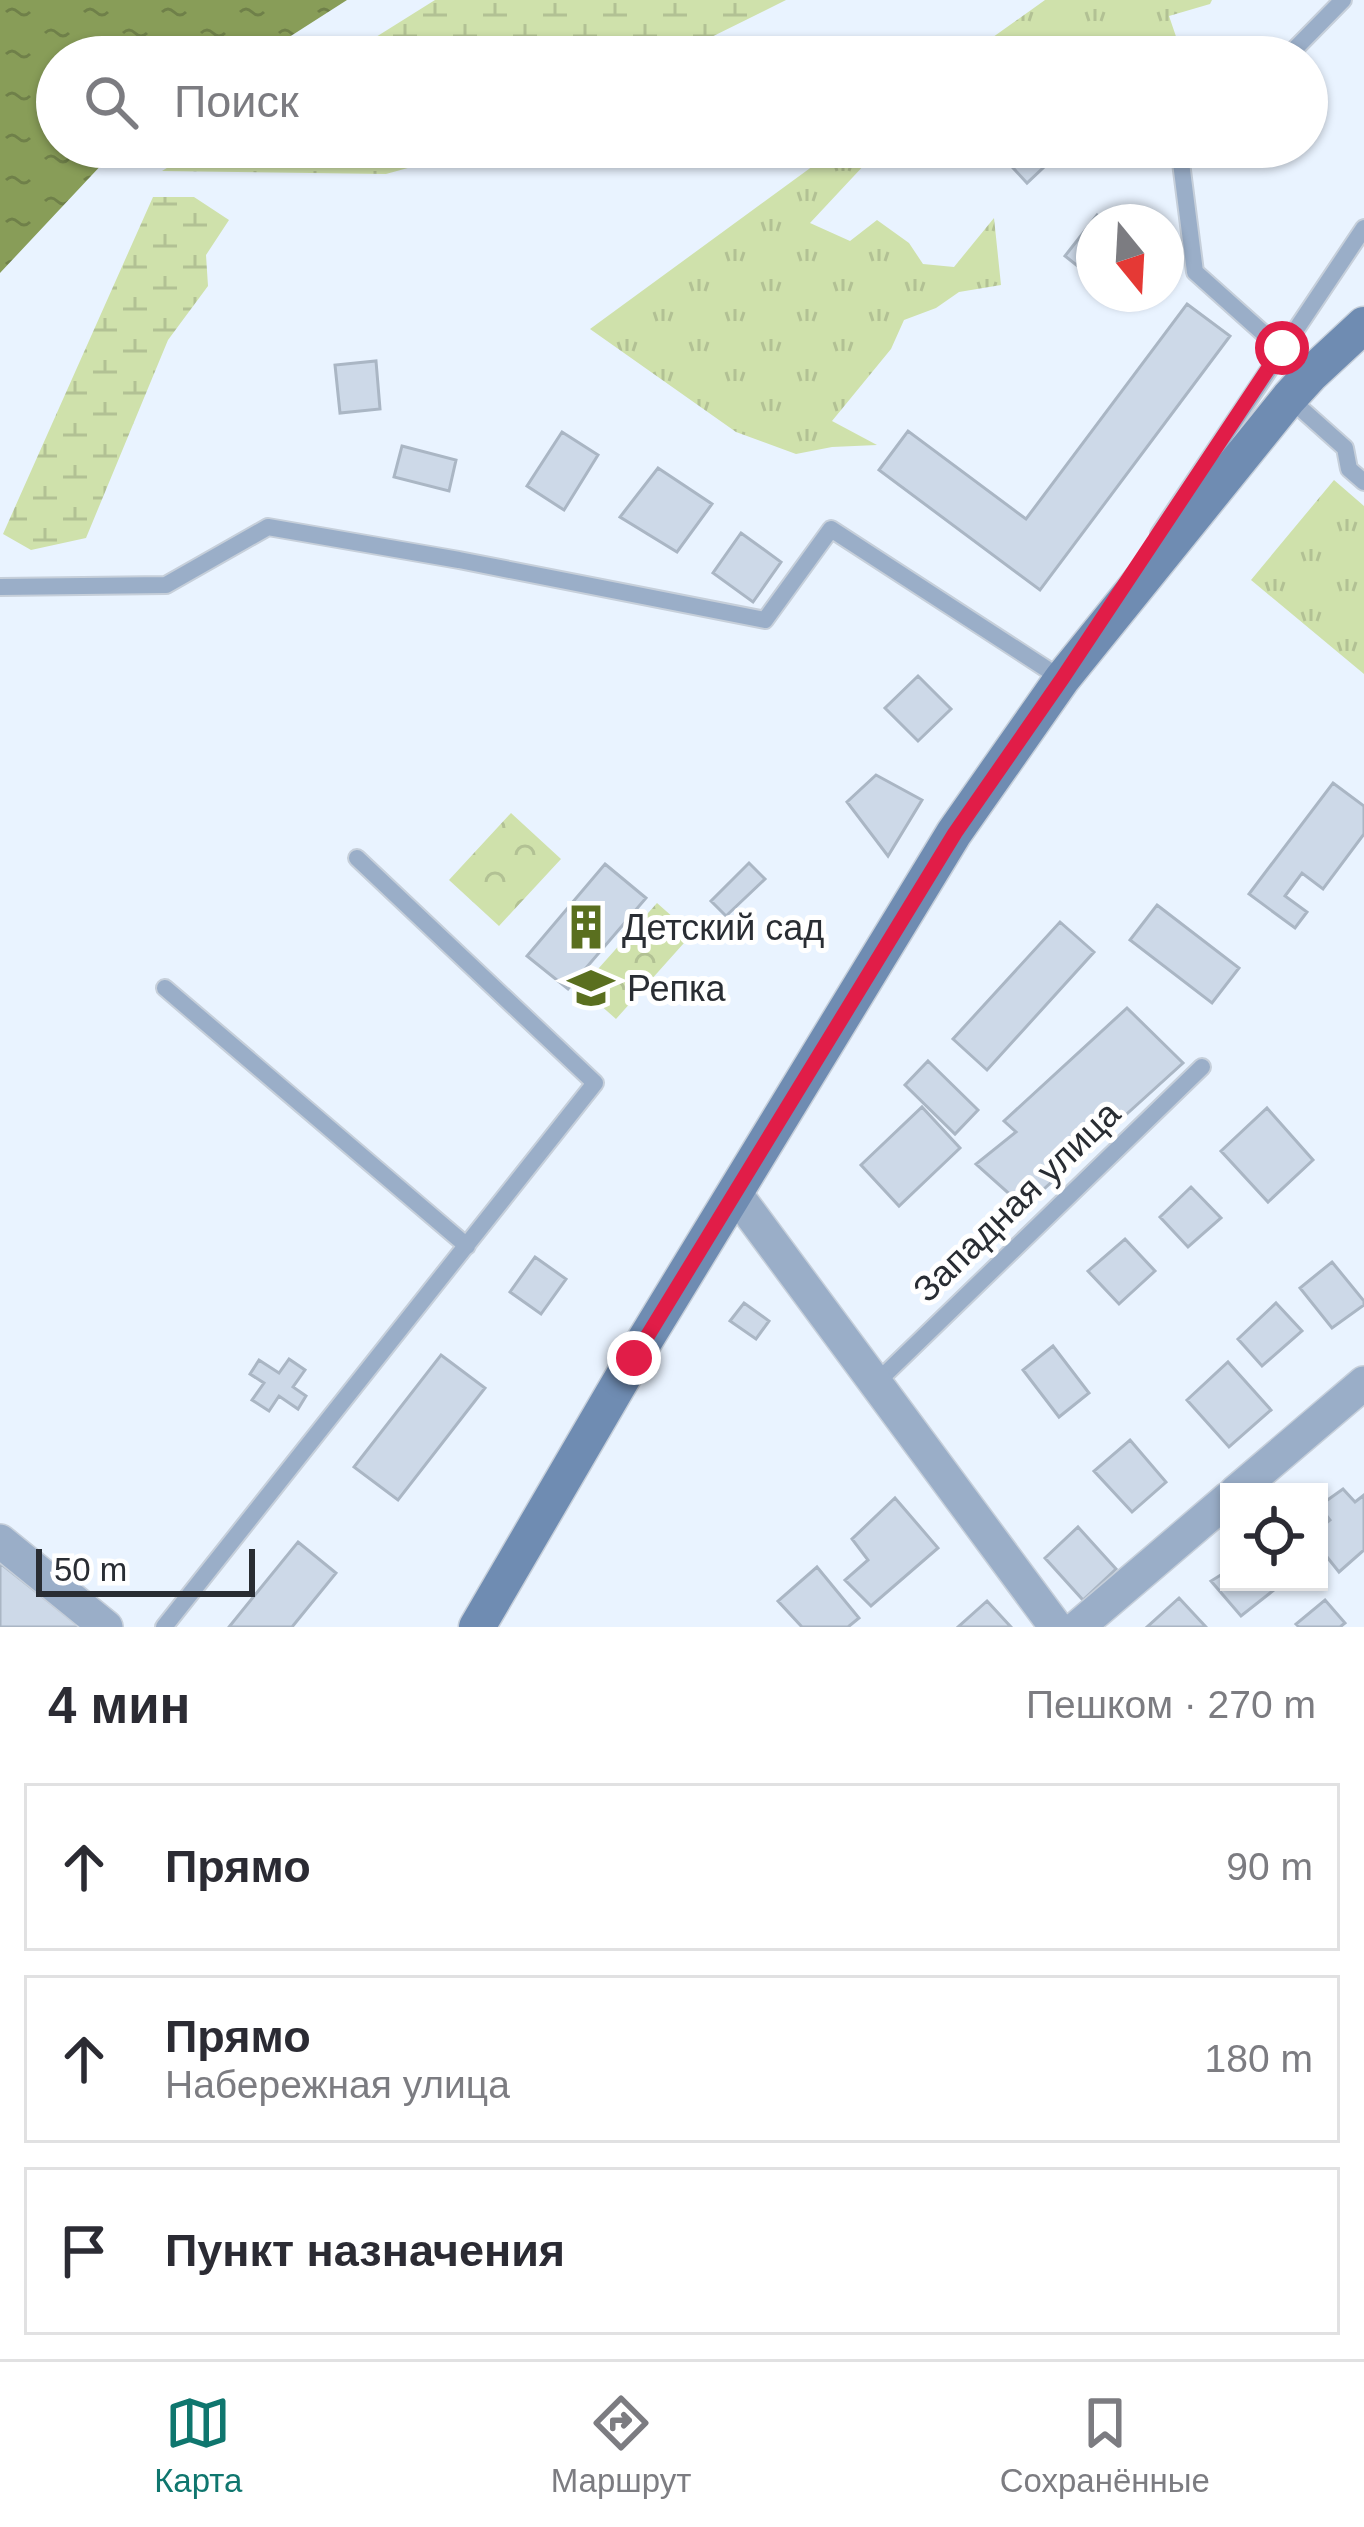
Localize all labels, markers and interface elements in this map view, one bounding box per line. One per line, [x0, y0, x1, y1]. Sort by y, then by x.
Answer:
search box [36, 36, 1328, 168]
icon: search [78, 69, 144, 135]
text: Поиск [174, 76, 299, 127]
north arrow [1076, 204, 1184, 312]
route start [1255, 321, 1309, 375]
building icon: Детский сад [561, 902, 611, 952]
place label: Детский сад [622, 907, 824, 948]
school or university icon: Репка [566, 963, 616, 1013]
place label: Репка [627, 968, 726, 1009]
street label: Западная улица [905, 1092, 1129, 1310]
route end [607, 1331, 661, 1385]
map controls [1220, 1483, 1328, 1591]
button: locate [1220, 1483, 1328, 1591]
scale bar [36, 1543, 255, 1596]
text: 50 m [54, 1551, 127, 1588]
text: 4 мин [48, 1677, 190, 1734]
text: Пешком · 270 m [1026, 1683, 1316, 1726]
icon: ahead [51, 1834, 117, 1900]
text: Прямо [165, 1841, 311, 1892]
text: 90 m [1226, 1845, 1313, 1888]
text: Прямо [165, 2011, 311, 2062]
icon: ahead [51, 2026, 117, 2092]
text: 180 m [1205, 2037, 1313, 2080]
text: Набережная улица [165, 2063, 510, 2106]
icon: arrive [51, 2218, 117, 2284]
text: Пункт назначения [165, 2225, 565, 2276]
tab: Карта [154, 2390, 242, 2500]
tab: Маршрут [551, 2390, 691, 2500]
tab: Сохранённые [1000, 2390, 1210, 2500]

